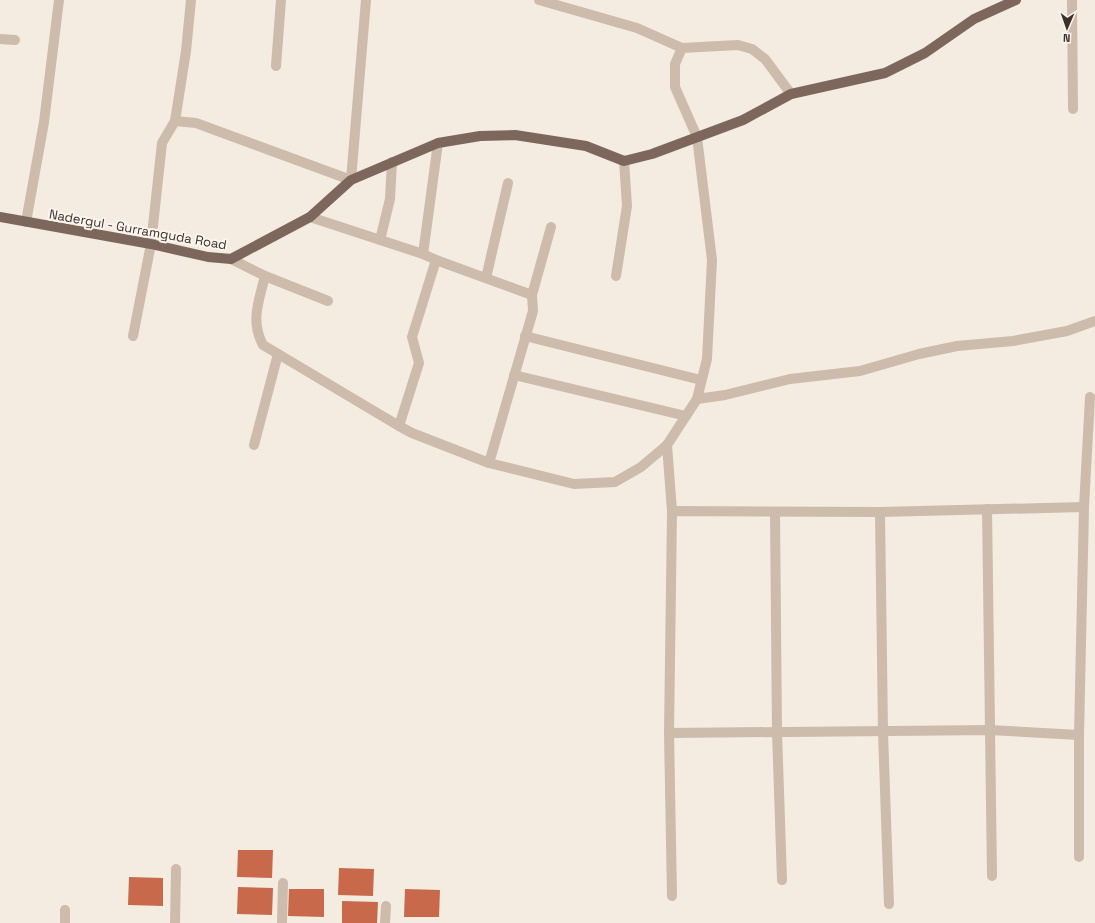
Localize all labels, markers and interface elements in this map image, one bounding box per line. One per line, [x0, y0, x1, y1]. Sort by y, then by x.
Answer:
north arrow [1047, 8, 1087, 48]
text: N [1063, 31, 1071, 45]
street label: Nadergul - Gurramguda Road [48, 205, 228, 254]

